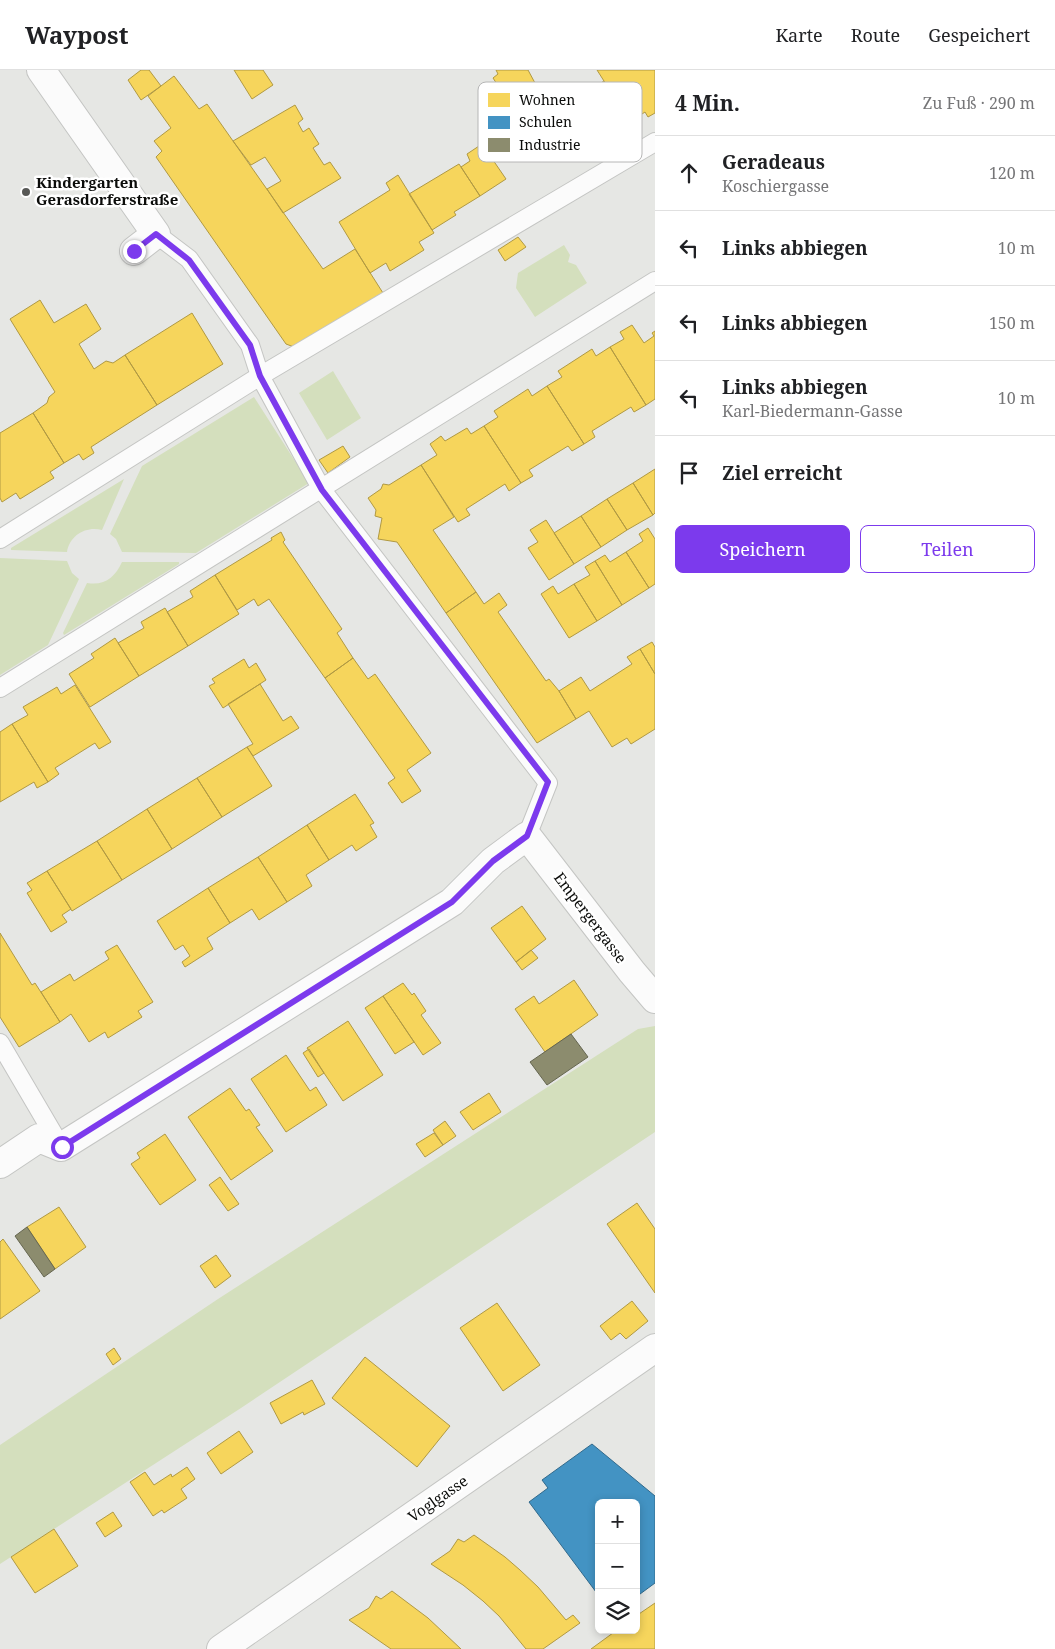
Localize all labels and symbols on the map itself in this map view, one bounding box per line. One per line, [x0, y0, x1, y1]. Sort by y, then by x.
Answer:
legend [478, 82, 642, 162]
text: Wohnen [519, 90, 575, 109]
text: Schulen [519, 112, 572, 131]
text: Industrie [519, 135, 580, 154]
place label: Kindergarten Gerasdorferstraße [36, 172, 178, 209]
marker: Kindergarten Gerasdorferstraße [20, 186, 32, 198]
route end [123, 240, 146, 263]
street label: Empergergasse [550, 868, 632, 967]
route start [51, 1136, 74, 1159]
street label: Voglgasse [404, 1470, 471, 1526]

